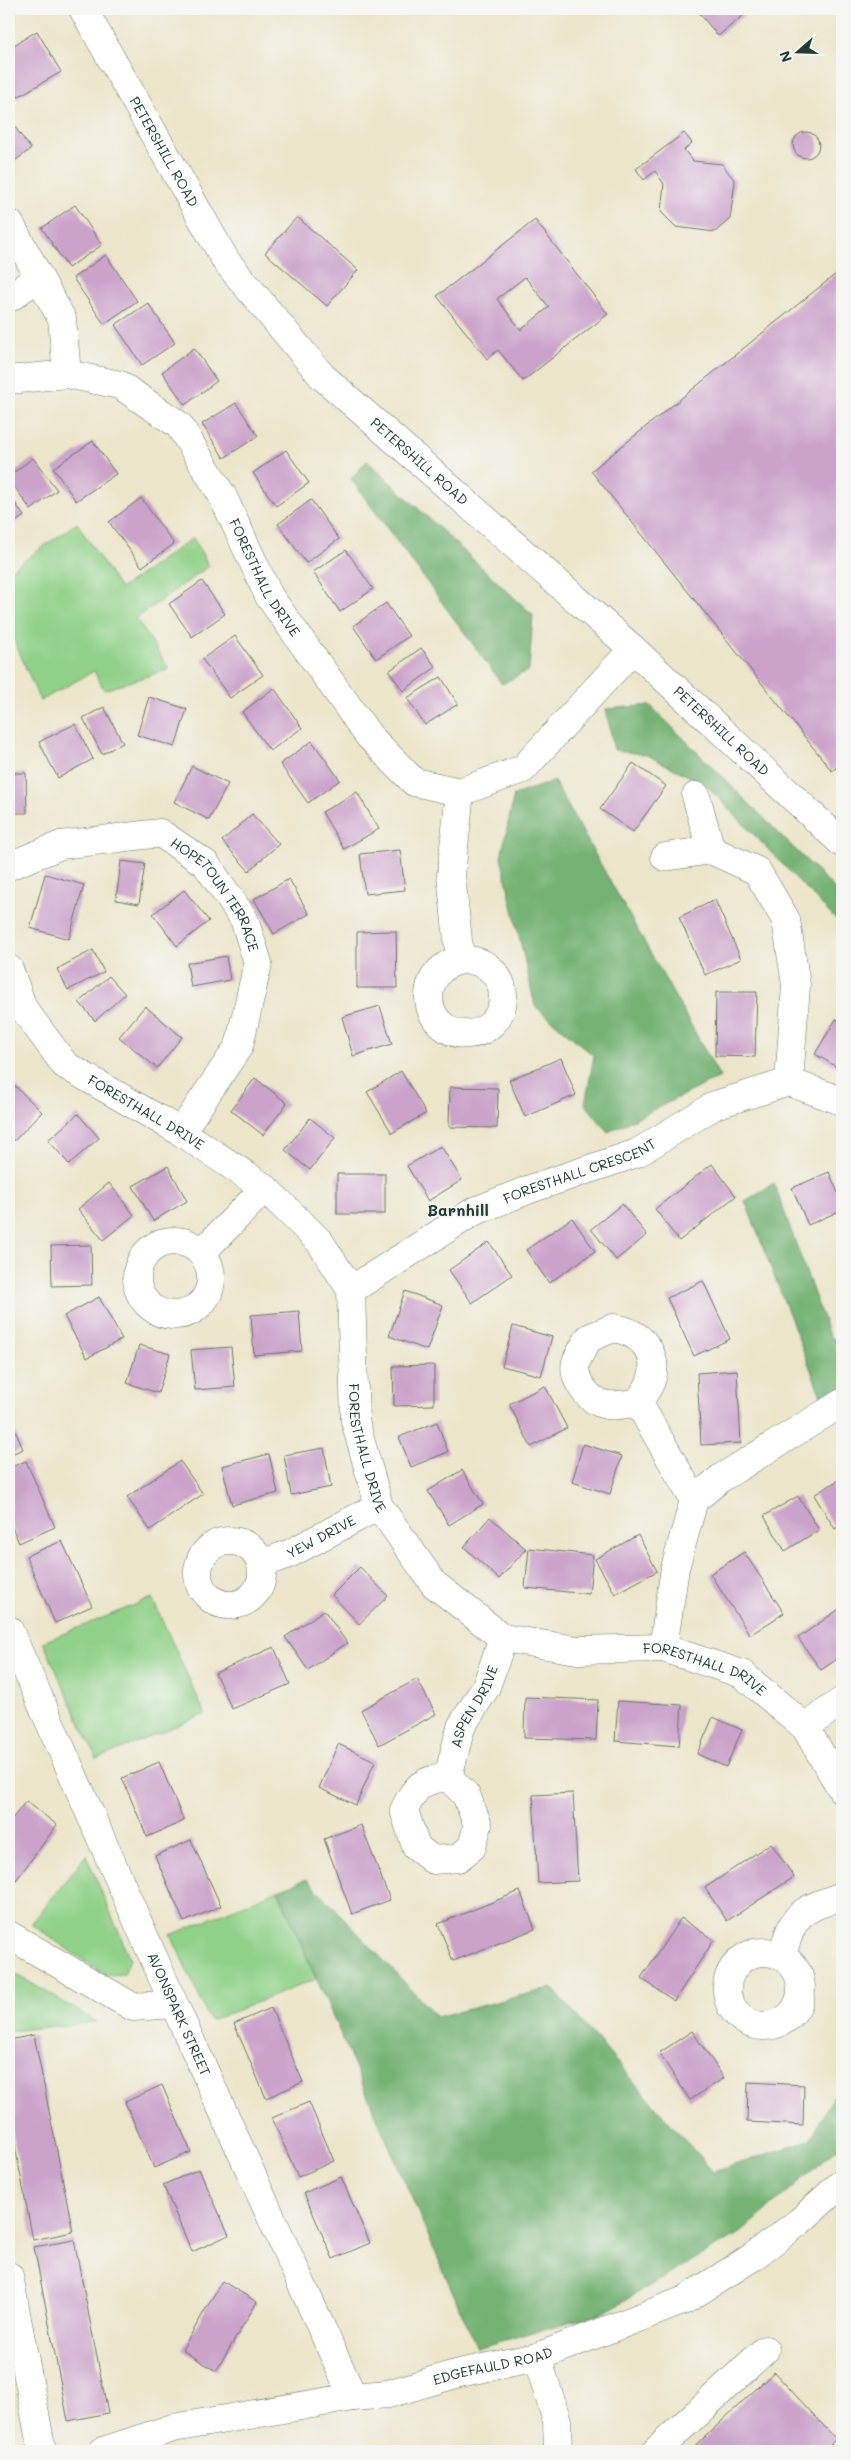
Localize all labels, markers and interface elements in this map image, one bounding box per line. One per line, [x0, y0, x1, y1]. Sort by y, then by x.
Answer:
north arrow [774, 28, 824, 78]
text: N [775, 48, 796, 65]
street label: PETERSHILL ROAD [125, 93, 203, 210]
street label: PETERSHILL ROAD [367, 413, 473, 509]
street label: FORESTHALL DRIVE [225, 515, 305, 640]
street label: PETERSHILL ROAD [670, 682, 774, 780]
street label: HOPETOUN TERRACE [167, 833, 264, 954]
street label: FORESTHALL DRIVE [84, 1070, 208, 1154]
street label: FORESTHALL CRESCENT [500, 1134, 659, 1208]
district label: Barnhill [427, 1199, 489, 1220]
street label: FORESTHALL DRIVE [345, 1383, 391, 1516]
street label: YEW DRIVE [283, 1510, 359, 1563]
street label: FORESTHALL DRIVE [643, 1638, 771, 1700]
street label: ASPEN DRIVE [446, 1662, 502, 1750]
street label: AVONSPARK STREET [143, 1949, 216, 2079]
street label: EDGEFAULD ROAD [431, 2342, 555, 2389]

